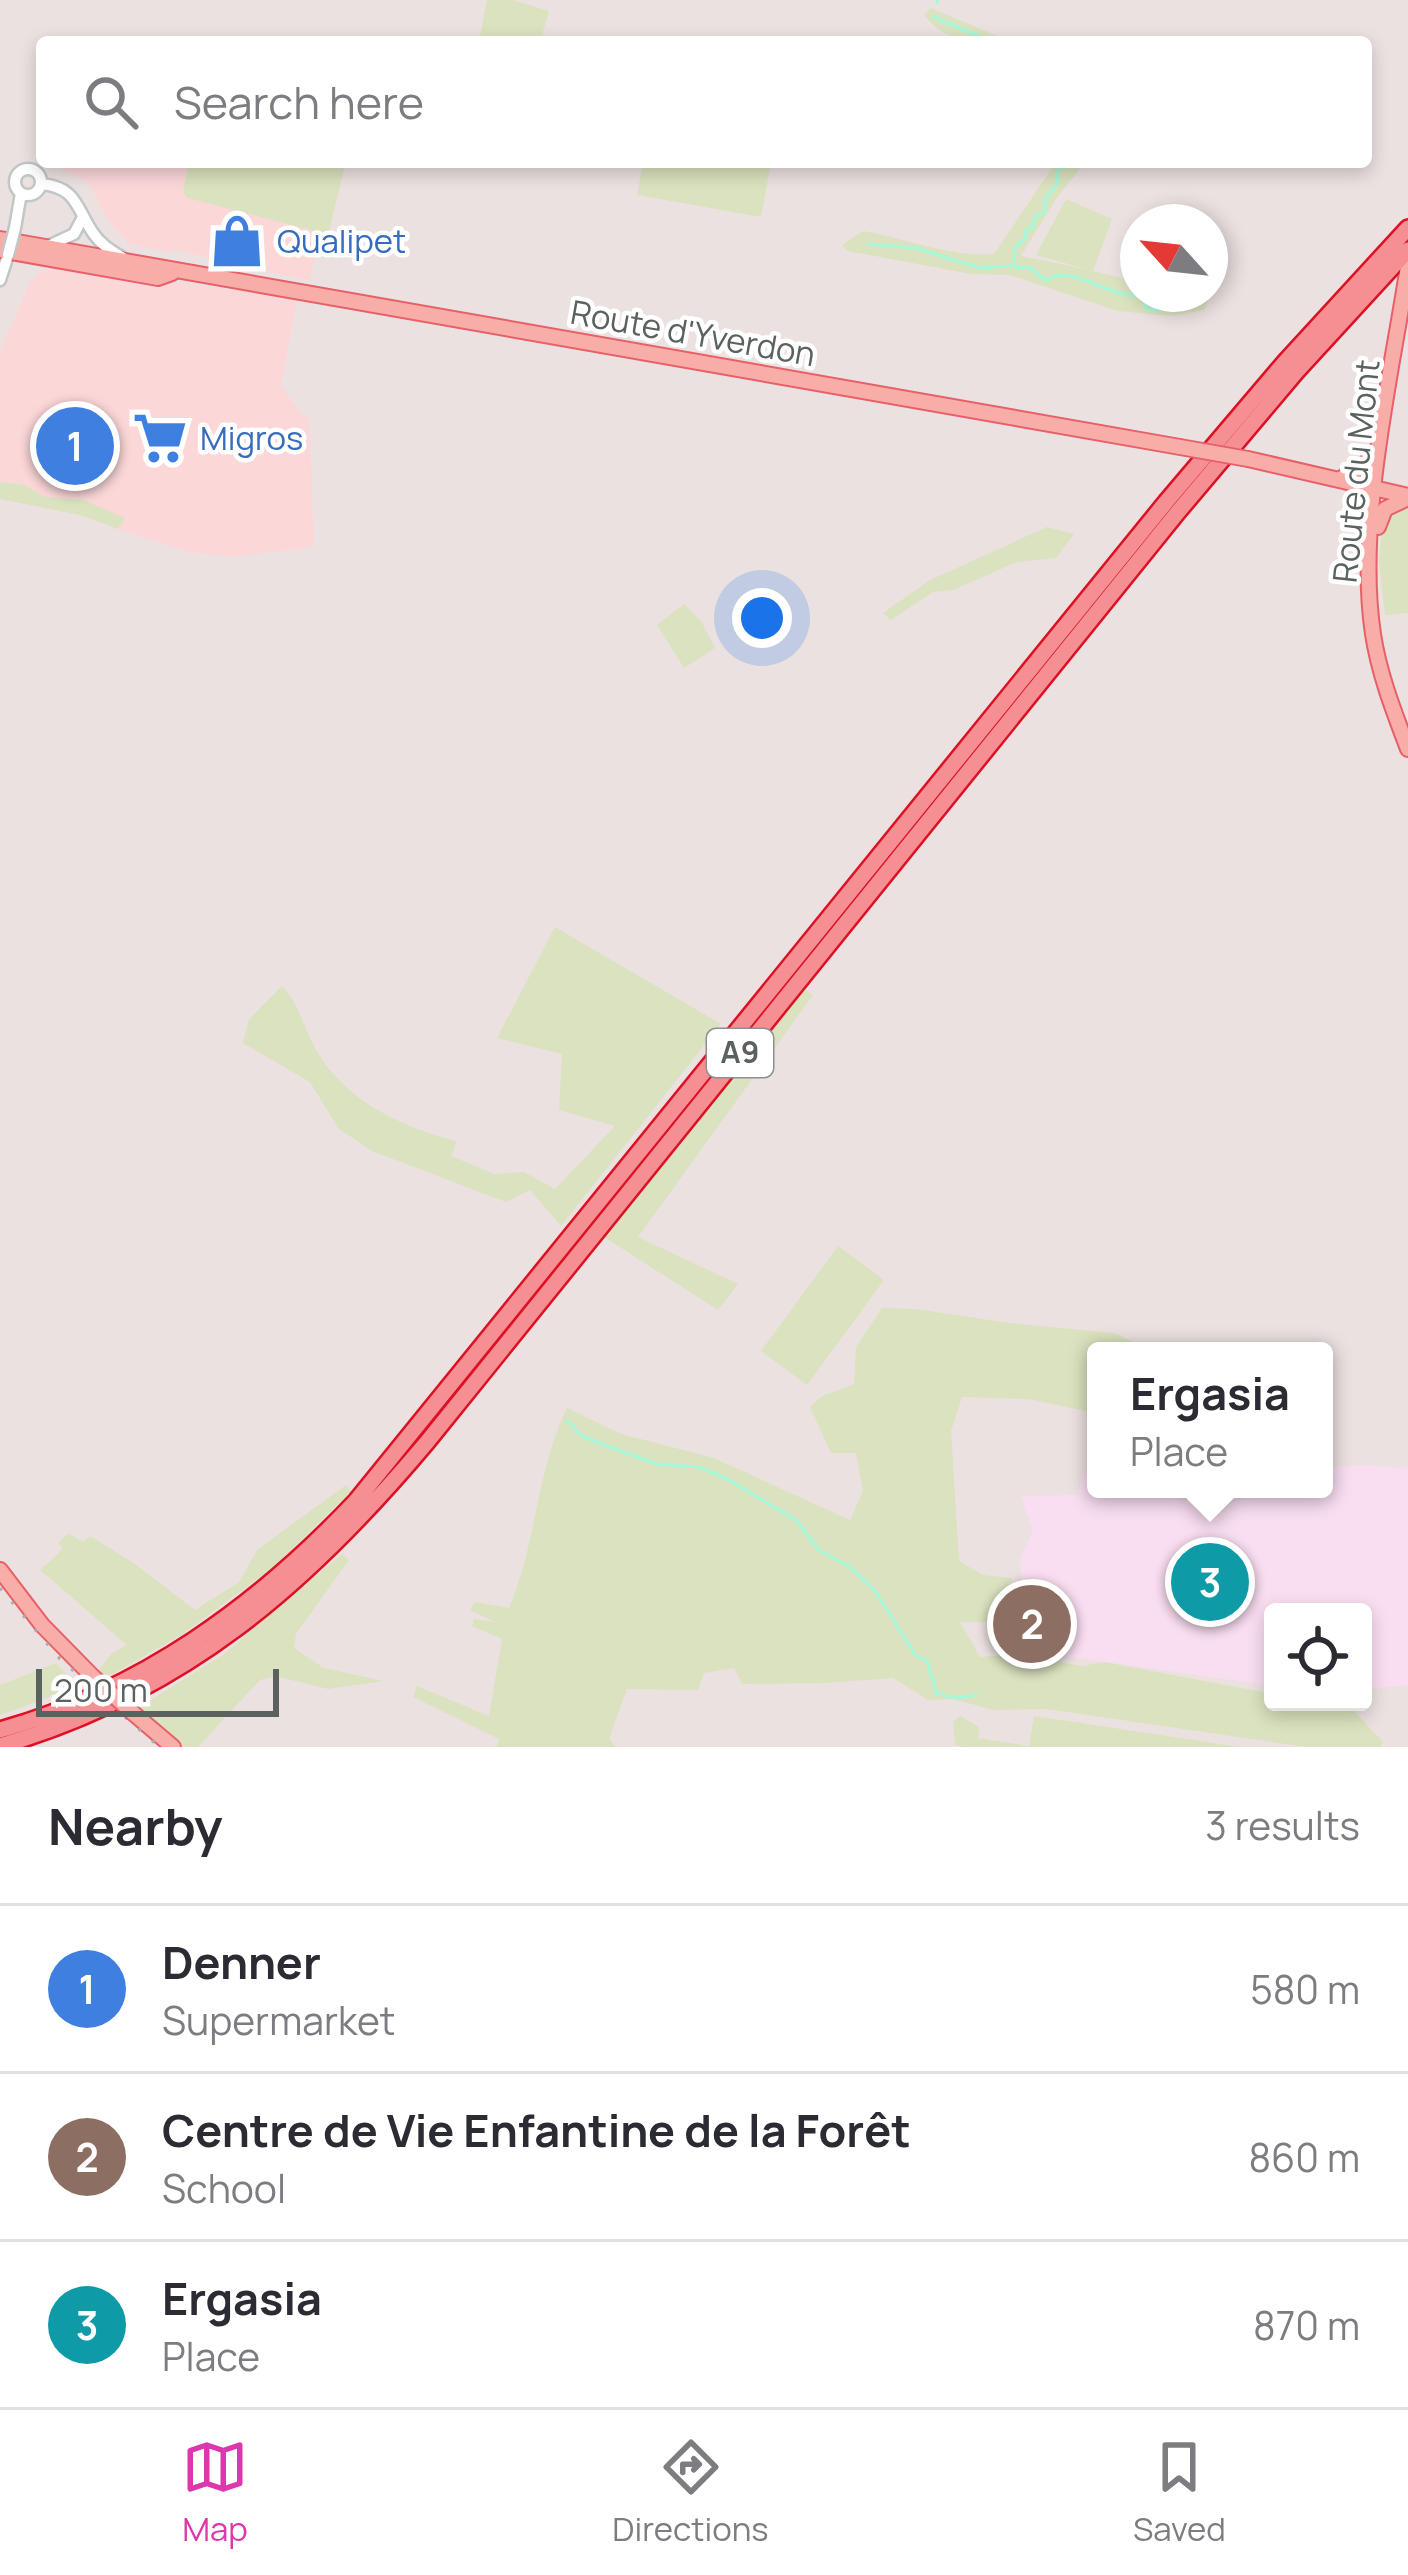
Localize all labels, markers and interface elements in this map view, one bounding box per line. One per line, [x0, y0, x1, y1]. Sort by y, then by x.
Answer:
search box [36, 36, 1372, 168]
icon: search [78, 69, 144, 135]
text: Search here [174, 71, 424, 133]
north arrow [1120, 204, 1228, 312]
shop icon: Qualipet [208, 212, 266, 270]
place label: Qualipet [277, 218, 406, 263]
street label: Route d'Yverdon [567, 289, 819, 376]
street label: Route du Mont [1321, 357, 1390, 585]
pin: 1 [36, 401, 114, 491]
supermarket icon: Migros [131, 409, 189, 467]
place label: Migros [200, 415, 303, 460]
your location [732, 588, 792, 648]
road number: A9 [707, 1029, 773, 1077]
popup [1087, 1342, 1333, 1498]
text: Ergasia [1130, 1362, 1290, 1424]
text: Place [1130, 1424, 1228, 1478]
pin: 3 [1171, 1537, 1249, 1627]
pin: 2 [993, 1579, 1071, 1669]
map controls [1264, 1603, 1372, 1711]
button: locate [1264, 1603, 1372, 1711]
scale bar [36, 1663, 279, 1716]
text: 200 m [54, 1667, 148, 1712]
text: Nearby [48, 1791, 223, 1860]
text: 3 results [1205, 1798, 1360, 1852]
text: Denner [162, 1931, 321, 1993]
text: 1 [78, 1962, 96, 2016]
text: 580 m [1250, 1962, 1360, 2016]
text: Supermarket [162, 1993, 395, 2047]
text: Centre de Vie Enfantine de la Forêt [162, 2099, 911, 2161]
text: 2 [75, 2130, 99, 2184]
text: 860 m [1248, 2130, 1360, 2184]
text: School [162, 2161, 286, 2215]
text: Ergasia [162, 2267, 322, 2329]
text: 3 [76, 2298, 98, 2352]
text: 870 m [1253, 2298, 1360, 2352]
text: Place [162, 2329, 260, 2383]
tab: Map [182, 2434, 248, 2551]
tab: Directions [612, 2434, 769, 2551]
tab: Saved [1133, 2434, 1226, 2551]

